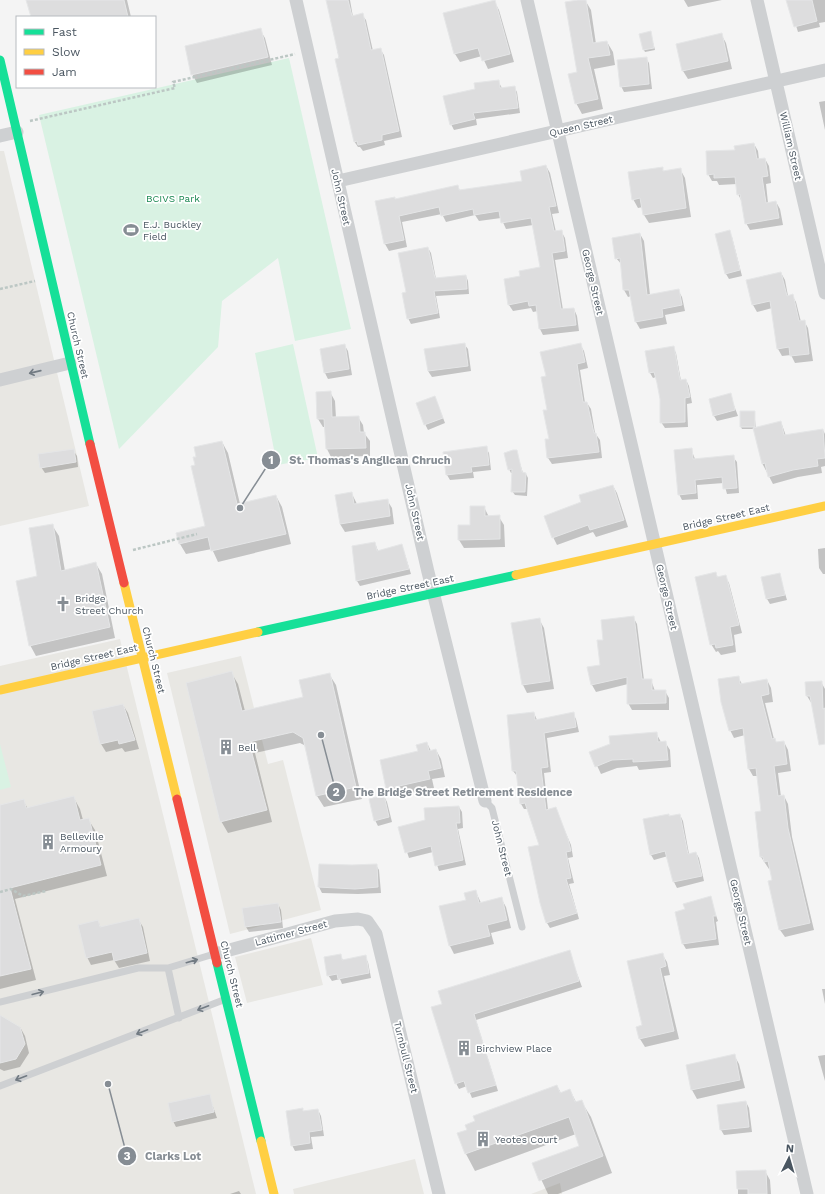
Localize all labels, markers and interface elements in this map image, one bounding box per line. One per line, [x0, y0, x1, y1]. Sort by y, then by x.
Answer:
legend [16, 16, 156, 88]
text: Fast [52, 25, 77, 39]
text: Slow [52, 45, 80, 59]
text: Jam [52, 65, 77, 79]
street label: William Street [778, 111, 804, 182]
street label: Queen Street [548, 113, 615, 139]
street label: John Street [329, 168, 353, 227]
park label: BCIVS Park [146, 193, 200, 204]
place label: E.J. Buckley Field [143, 219, 202, 242]
sports icon: E.J. Buckley Field [122, 221, 140, 239]
street label: George Street [580, 248, 606, 317]
street label: Church Street [65, 310, 91, 380]
one-way arrow [29, 368, 42, 376]
callout: St. Thomas's Anglican Chruch [261, 449, 459, 472]
text: 1 [268, 453, 274, 467]
text: St. Thomas's Anglican Chruch [289, 454, 451, 467]
street label: John Street [403, 483, 427, 542]
street label: Bridge Street East [681, 501, 771, 532]
street label: George Street [654, 563, 680, 632]
street label: Bridge Street East [365, 572, 455, 602]
place label: Bridge Street Church [75, 593, 143, 616]
church icon: Bridge Street Church [54, 595, 72, 613]
street label: Church Street [140, 625, 168, 695]
street label: Bridge Street East [49, 641, 139, 672]
building icon: Bell [217, 738, 235, 756]
place label: Bell [238, 742, 256, 753]
callout: The Bridge Street Retirement Residence [326, 780, 580, 803]
text: 2 [332, 785, 340, 799]
text: The Bridge Street Retirement Residence [354, 786, 572, 799]
street label: John Street [490, 819, 514, 878]
place label: Belleville Armoury [60, 831, 104, 854]
building icon: Belleville Armoury [39, 833, 57, 851]
street label: George Street [728, 878, 754, 947]
street label: Lattimer Street [254, 918, 329, 948]
street label: Church Street [218, 939, 246, 1009]
one-way arrow [185, 957, 198, 964]
one-way arrow [31, 988, 44, 996]
one-way arrow [197, 1005, 209, 1013]
street label: Turnbull Street [392, 1020, 420, 1095]
one-way arrow [137, 1028, 149, 1036]
building icon: Birchview Place [455, 1039, 473, 1057]
place label: Birchview Place [476, 1043, 552, 1054]
one-way arrow [15, 1075, 27, 1083]
building icon: Yeotes Court [474, 1130, 492, 1148]
place label: Yeotes Court [495, 1134, 558, 1145]
north arrow [769, 1138, 809, 1178]
text: N [785, 1142, 794, 1155]
callout: Clarks Lot [117, 1144, 209, 1167]
text: 3 [123, 1149, 131, 1163]
text: Clarks Lot [145, 1150, 201, 1163]

